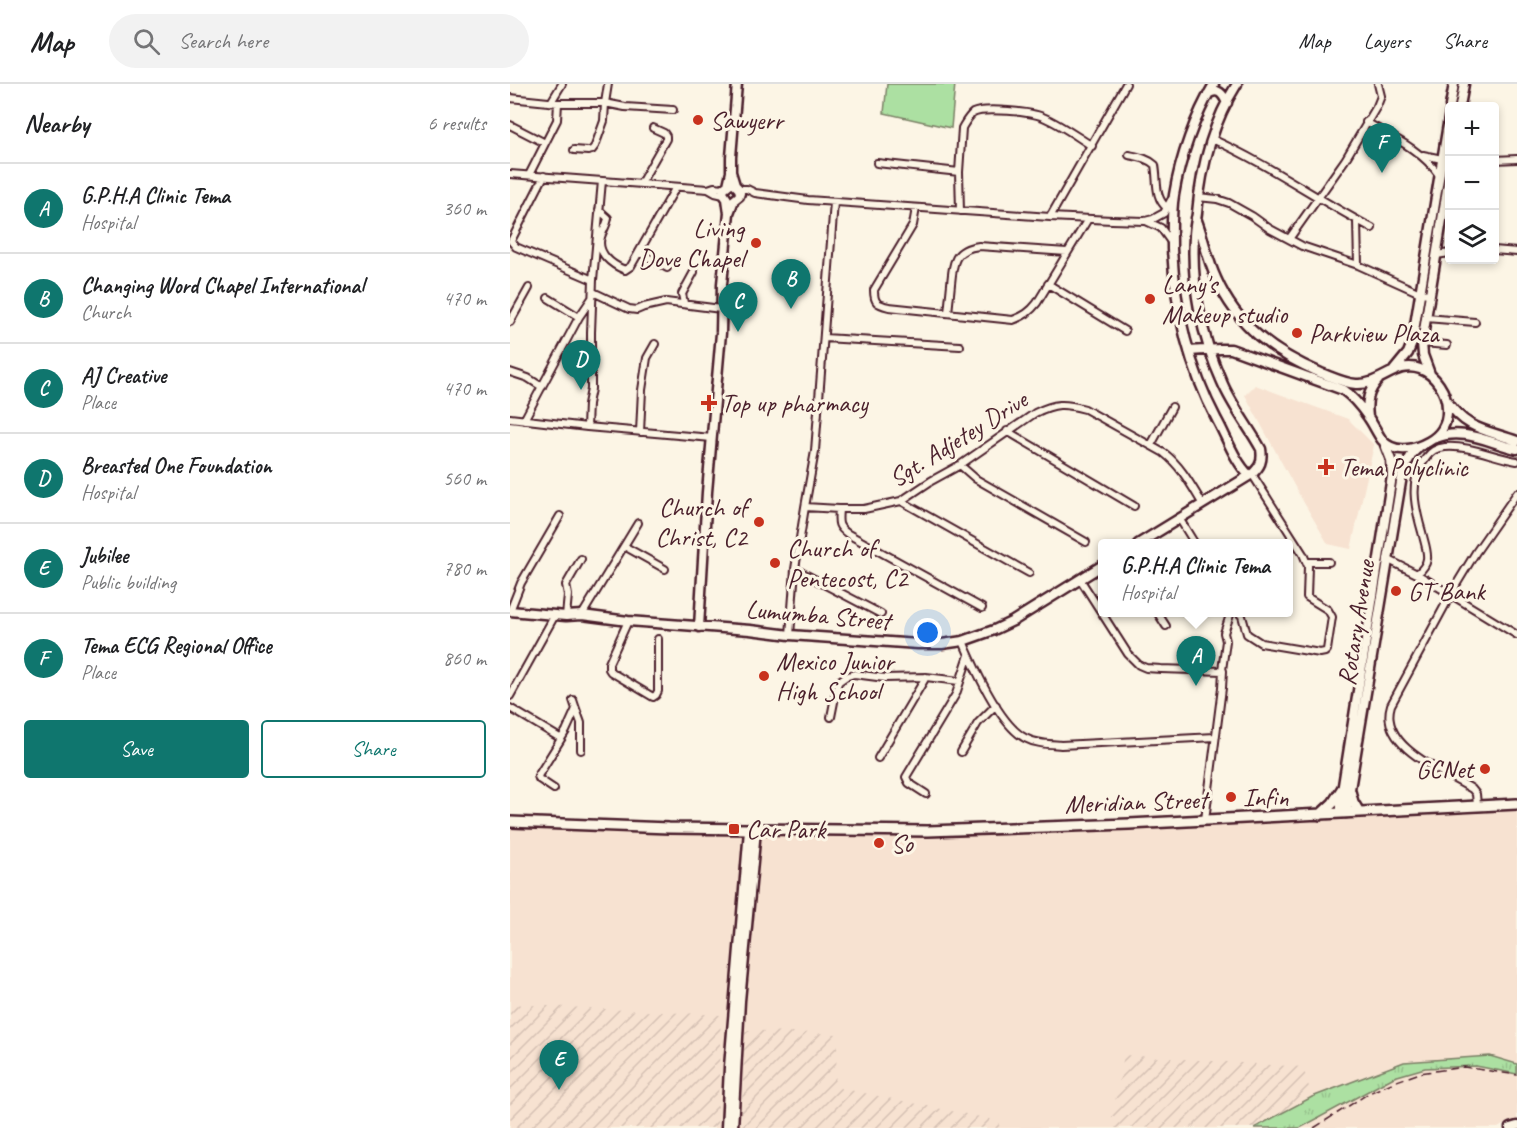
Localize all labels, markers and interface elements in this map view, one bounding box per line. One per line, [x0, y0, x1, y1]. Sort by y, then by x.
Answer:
search box [109, 14, 529, 68]
text: Map [30, 24, 73, 59]
icon: search [130, 25, 163, 58]
text: Search here [178, 27, 268, 55]
text: Map [1298, 28, 1331, 54]
text: Layers [1364, 28, 1410, 54]
text: Share [1443, 28, 1487, 54]
map controls [1445, 102, 1499, 264]
button: + [1445, 102, 1499, 156]
place label: Sawyerr [710, 104, 786, 137]
text: Nearby [24, 107, 89, 140]
text: 6 results [427, 111, 486, 136]
marker: Sawyerr [691, 113, 705, 127]
pin: F [1362, 124, 1402, 173]
button: − [1445, 156, 1499, 210]
text: G.P.H.A Clinic Tema [81, 182, 230, 210]
text: A [38, 196, 49, 221]
text: 360 m [443, 196, 486, 221]
text: Hospital [81, 210, 136, 235]
button: layers [1445, 210, 1499, 264]
place label: Living Dove Chapel [638, 212, 749, 275]
marker: Living Dove Chapel [749, 236, 763, 250]
pin: B [772, 260, 810, 309]
place label: Lany's Makeup studio [1162, 268, 1289, 331]
text: Changing Word Chapel International [81, 272, 364, 300]
pin: C [718, 282, 758, 332]
text: B [38, 286, 49, 311]
text: 470 m [443, 286, 486, 311]
marker: Lany's Makeup studio [1143, 292, 1157, 306]
text: Church [81, 300, 131, 325]
place label: Parkview Plaza [1309, 317, 1440, 350]
marker: Parkview Plaza [1290, 326, 1304, 340]
pin: D [562, 340, 600, 390]
text: AJ Creative [81, 362, 166, 390]
text: C [39, 376, 48, 401]
text: 470 m [443, 376, 486, 401]
street label: Sgt. Adjetey Drive [883, 382, 1035, 495]
place label: Top up pharmacy [721, 387, 870, 420]
text: Place [81, 390, 116, 415]
marker: Top up pharmacy [702, 396, 716, 410]
place label: Tema Polyclinic [1340, 451, 1470, 484]
text: Breasted One Foundation [81, 452, 272, 480]
marker: Tema Polyclinic [1317, 458, 1335, 476]
text: D [38, 466, 49, 491]
text: 560 m [443, 466, 486, 491]
text: Hospital [81, 480, 136, 505]
place label: Church of Christ, C2 [656, 491, 752, 554]
marker: Church of Christ, C2 [752, 515, 766, 529]
place label: Church of Pentecost, C2 [787, 532, 910, 595]
popup [1098, 539, 1293, 617]
text: Jubilee [81, 542, 128, 570]
text: G.P.H.A Clinic Tema [1121, 552, 1270, 580]
text: E [38, 556, 49, 581]
text: 780 m [443, 556, 486, 581]
marker: Church of Pentecost, C2 [768, 556, 782, 570]
street label: Rotary Avenue [1330, 557, 1382, 688]
text: Public building [81, 570, 176, 595]
place label: GT Bank [1408, 575, 1486, 608]
text: Hospital [1121, 580, 1176, 605]
marker: GT Bank [1389, 584, 1403, 598]
street label: Lumumba Street [745, 592, 895, 638]
your location [913, 618, 942, 647]
text: Tema ECG Regional Office [81, 632, 272, 660]
pin: A [1176, 636, 1216, 686]
place label: Mexico Junior High School [776, 645, 896, 708]
text: F [39, 646, 48, 671]
text: 860 m [443, 646, 486, 671]
text: Place [81, 660, 116, 685]
marker: Mexico Junior High School [757, 669, 771, 683]
button: Save [24, 720, 249, 778]
button: Share [261, 720, 486, 778]
place label: GCNet [1416, 753, 1475, 786]
marker: GCNet [1478, 762, 1492, 776]
place label: Infin [1243, 781, 1289, 814]
street label: Meridian Street [1064, 783, 1211, 821]
marker: Infin [1224, 790, 1238, 804]
place label: Car Park [746, 813, 828, 846]
marker: Car Park [727, 822, 741, 836]
place label: So [891, 827, 914, 860]
marker: So [872, 836, 886, 850]
pin: E [539, 1040, 578, 1090]

